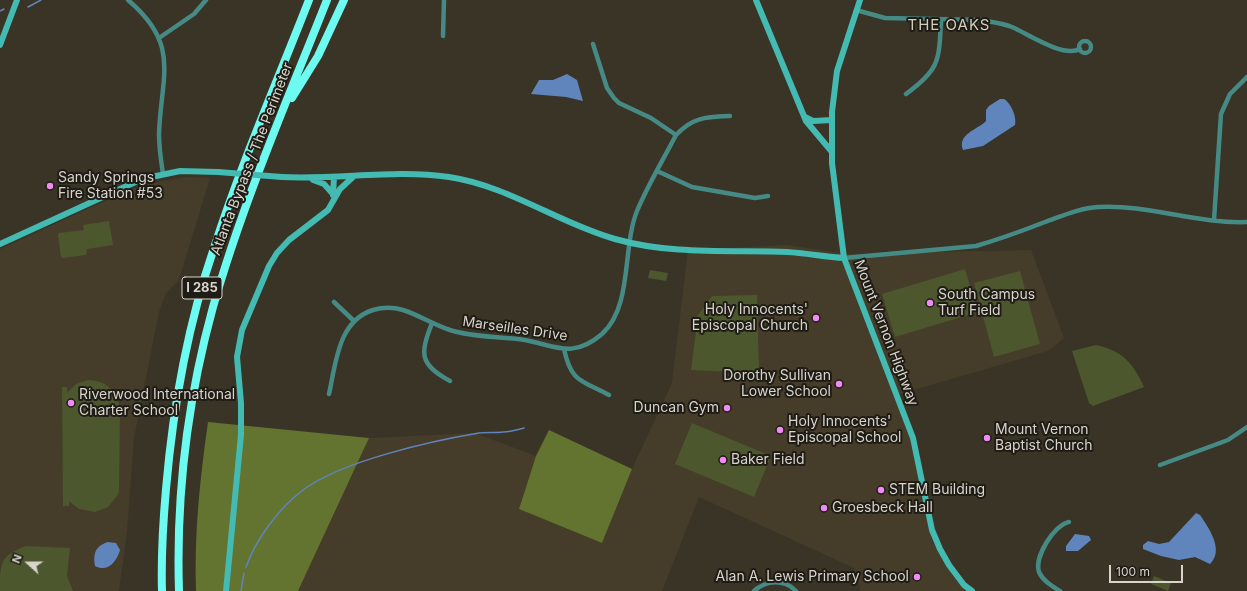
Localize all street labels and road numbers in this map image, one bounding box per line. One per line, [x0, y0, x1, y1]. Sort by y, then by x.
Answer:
street label: Atlanta Bypass / The Perimeter [207, 60, 297, 258]
street label: Mount Vernon Highway [850, 258, 922, 408]
road number: I 285 [182, 277, 222, 299]
street label: Marseilles Drive [461, 313, 569, 345]

